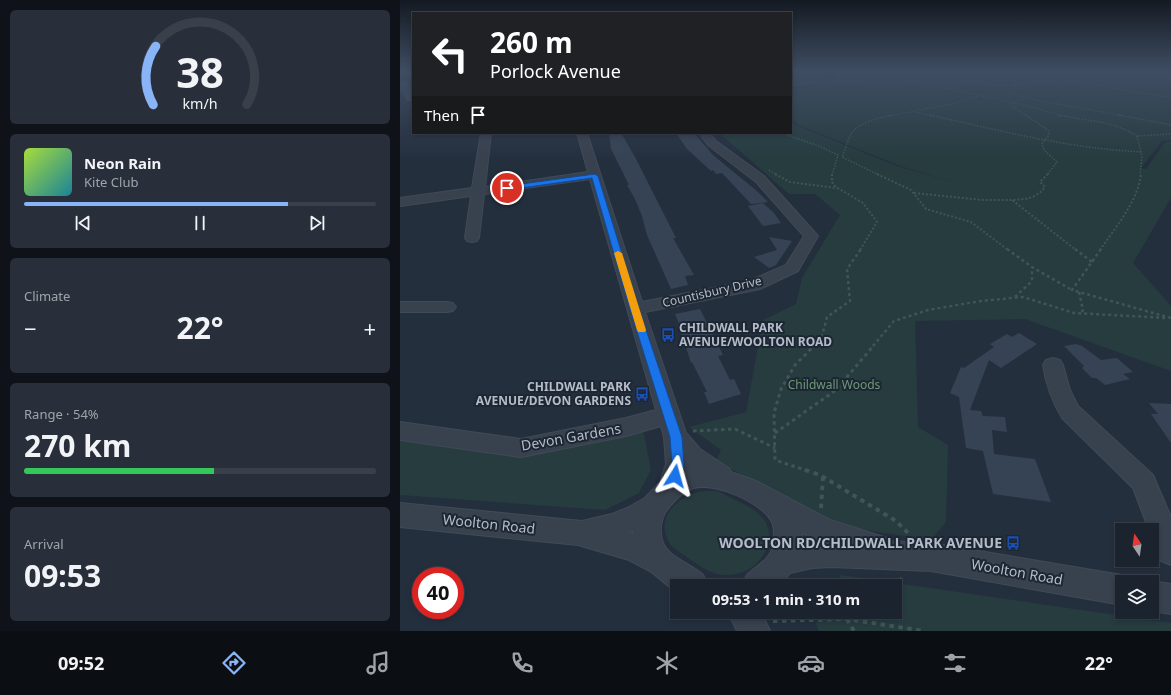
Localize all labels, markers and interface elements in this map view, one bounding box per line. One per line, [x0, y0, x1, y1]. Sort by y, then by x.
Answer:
text: 260 m [490, 23, 573, 61]
icon: left [424, 28, 476, 80]
text: 38 [176, 44, 224, 100]
text: Porlock Avenue [490, 59, 621, 83]
text: km/h [182, 94, 218, 113]
icon: arrive [467, 104, 489, 126]
text: Then [424, 105, 459, 125]
text: Neon Rain [84, 153, 161, 173]
pin [490, 171, 524, 205]
text: Kite Club [84, 173, 138, 191]
icon: arrive [496, 177, 518, 199]
icon: previous [72, 212, 94, 234]
icon: pause [189, 212, 211, 234]
icon: next [306, 212, 328, 234]
street label: Countisbury Drive [661, 272, 763, 311]
text: Climate [24, 287, 70, 305]
text: 22° [176, 307, 224, 348]
text: − [24, 313, 37, 343]
text: + [363, 313, 376, 343]
place label: CHILDWALL PARK AVENUE/WOOLTON ROAD [679, 319, 832, 350]
bus stop icon: CHILDWALL PARK AVENUE/WOOLTON ROAD [660, 327, 676, 343]
park label: Childwall Woods [788, 376, 881, 393]
place label: CHILDWALL PARK AVENUE/DEVON GARDENS [476, 378, 631, 409]
bus stop icon: CHILDWALL PARK AVENUE/DEVON GARDENS [634, 386, 650, 402]
text: Range · 54% [24, 405, 99, 423]
street label: Devon Gardens [519, 418, 623, 455]
text: 270 km [24, 425, 131, 466]
position arrow [654, 455, 696, 497]
street label: Woolton Road [442, 509, 536, 538]
north arrow [1115, 523, 1159, 567]
map controls [1115, 523, 1159, 619]
place label: WOOLTON RD/CHILDWALL PARK AVENUE [719, 533, 1002, 552]
text: Arrival [24, 535, 64, 553]
bus stop icon: WOOLTON RD/CHILDWALL PARK AVENUE [1005, 535, 1021, 551]
street label: Woolton Road [970, 554, 1064, 589]
text: 09:53 [24, 555, 101, 596]
speed limit sign: 40 [412, 567, 464, 619]
button: layers [1115, 575, 1159, 619]
text: 09:53 · 1 min · 310 m [712, 589, 860, 609]
icon: directions [220, 649, 248, 677]
icon: music [364, 649, 392, 677]
icon: phone [508, 649, 536, 677]
icon: climate [653, 649, 681, 677]
icon: car [797, 649, 825, 677]
icon: filters [941, 649, 969, 677]
text: 09:52 [58, 651, 104, 675]
text: 22° [1085, 651, 1113, 675]

